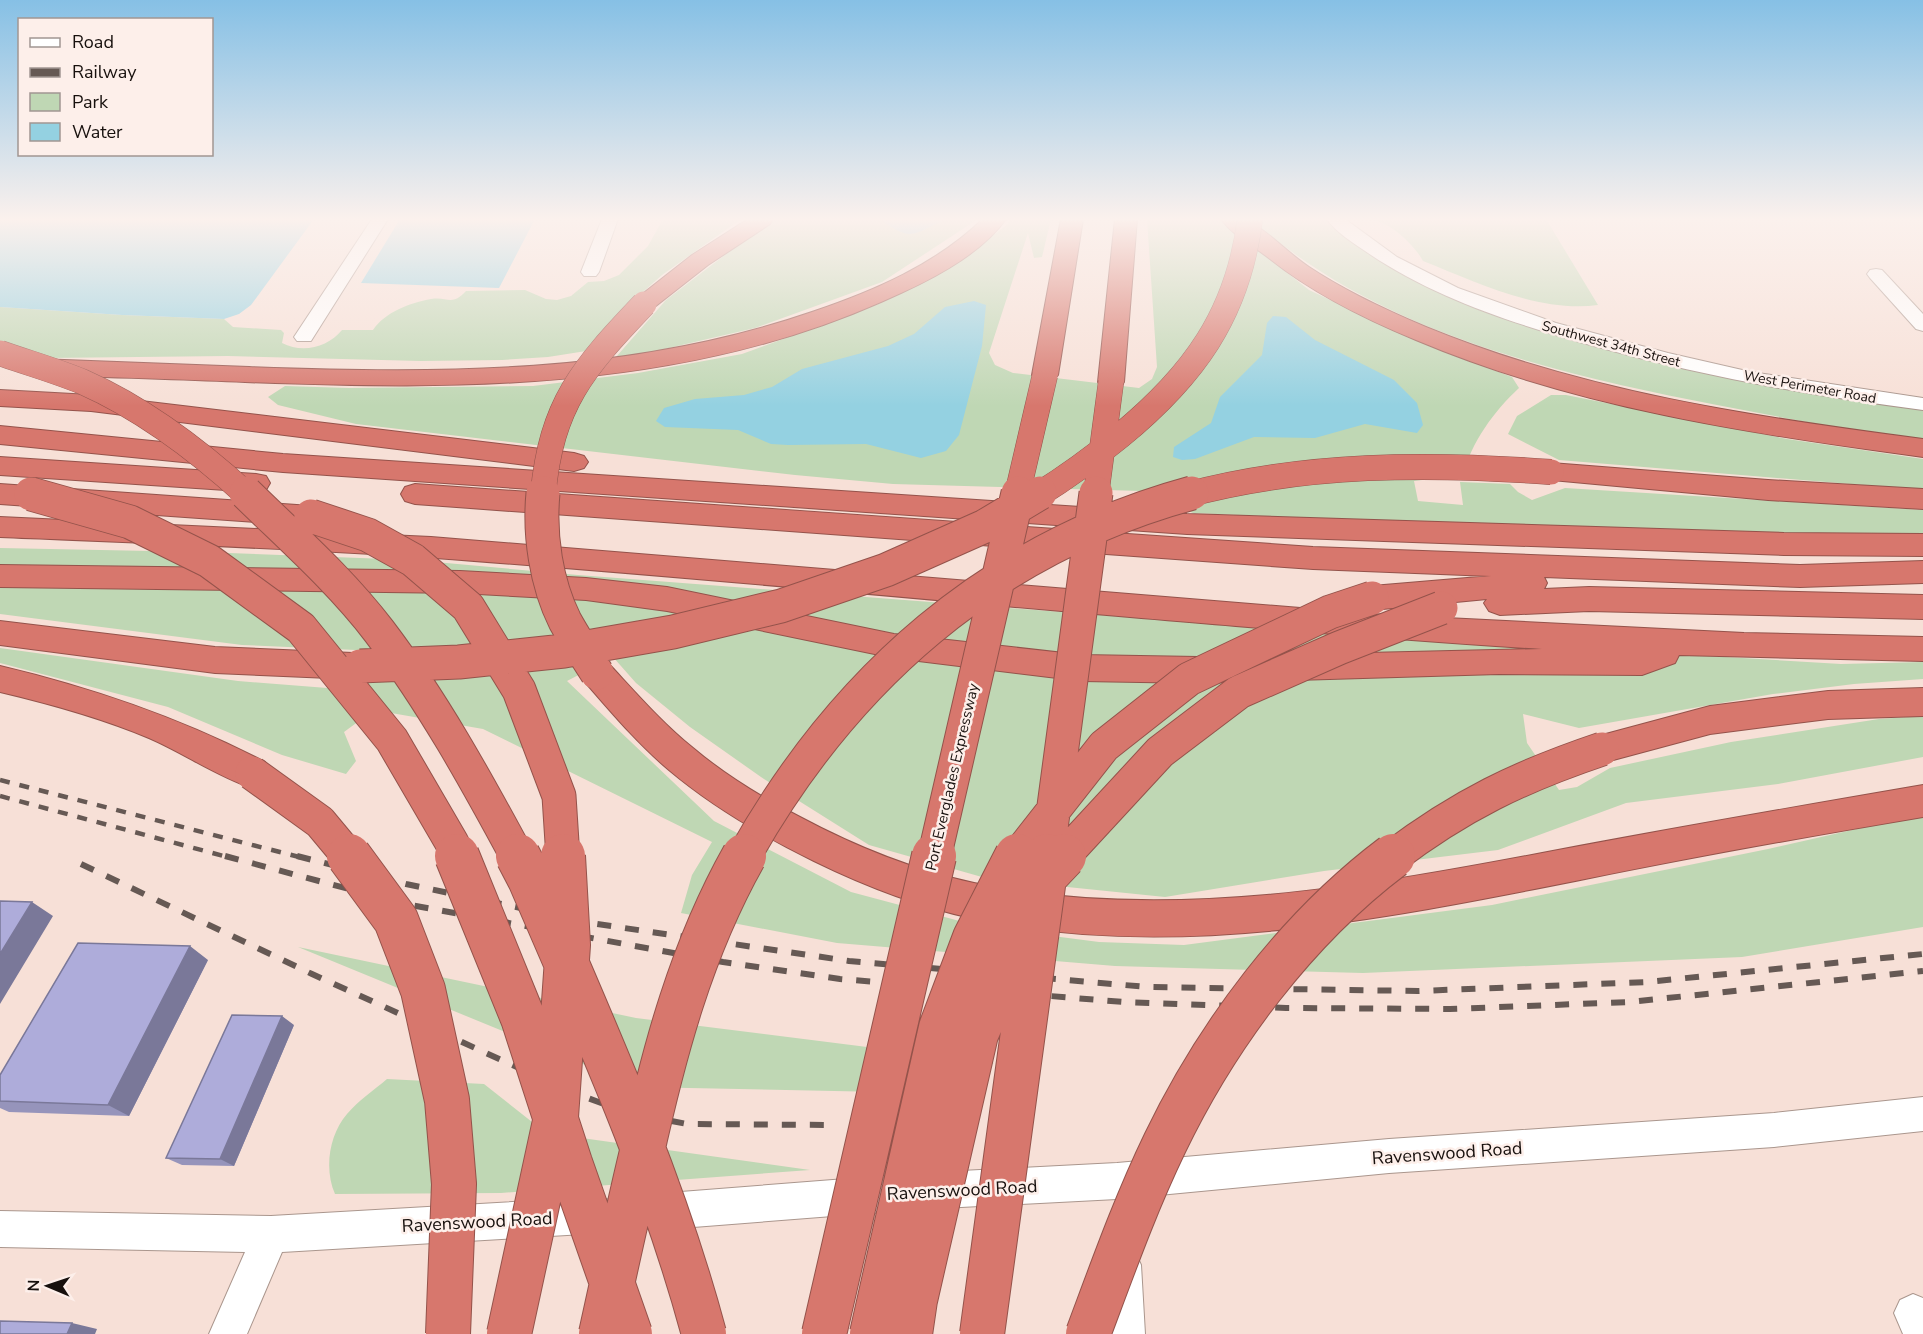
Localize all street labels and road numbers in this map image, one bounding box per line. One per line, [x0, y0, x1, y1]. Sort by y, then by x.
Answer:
street label: Southwest 34th Street [1540, 316, 1682, 372]
street label: West Perimeter Road [1742, 366, 1878, 408]
street label: Port Everglades Expressway [921, 681, 983, 873]
street label: Ravenswood Road [1371, 1136, 1523, 1170]
street label: Ravenswood Road [886, 1174, 1038, 1206]
street label: Ravenswood Road [401, 1206, 553, 1238]

